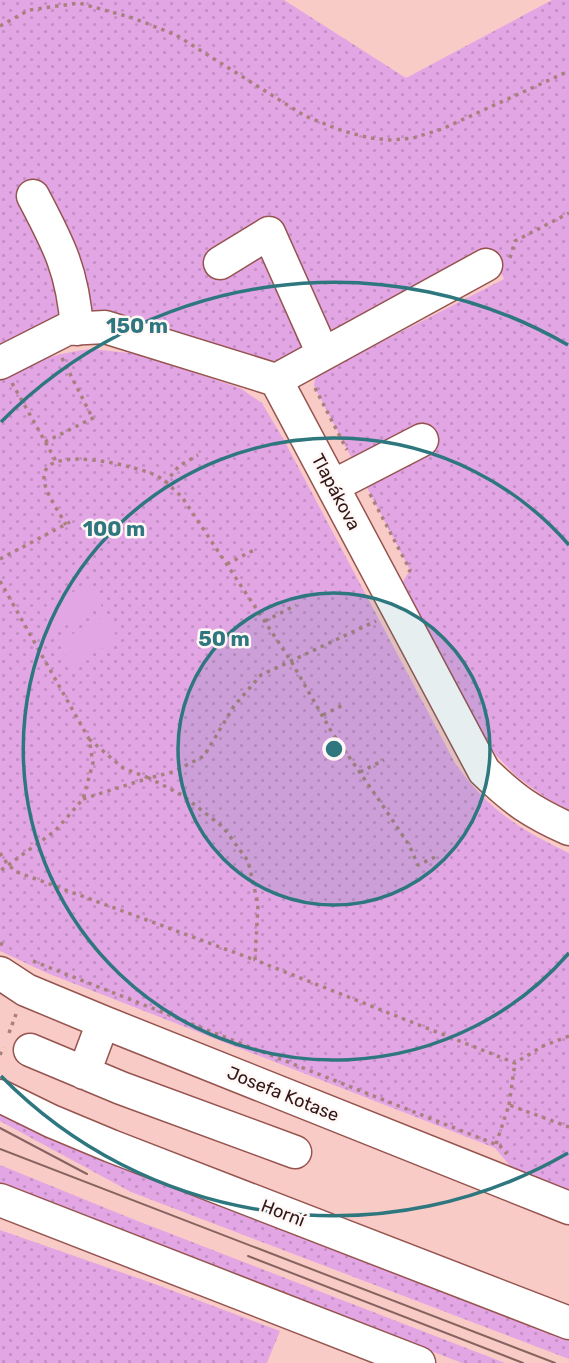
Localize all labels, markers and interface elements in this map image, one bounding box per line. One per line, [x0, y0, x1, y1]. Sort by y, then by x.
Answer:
text: 150 m [106, 313, 168, 338]
street label: Tlapákova [307, 450, 365, 534]
text: 100 m [83, 516, 145, 541]
text: 50 m [198, 626, 250, 651]
centre of rings [322, 737, 346, 761]
street label: Josefa Kotase [224, 1062, 342, 1126]
street label: Horní [258, 1195, 310, 1232]

